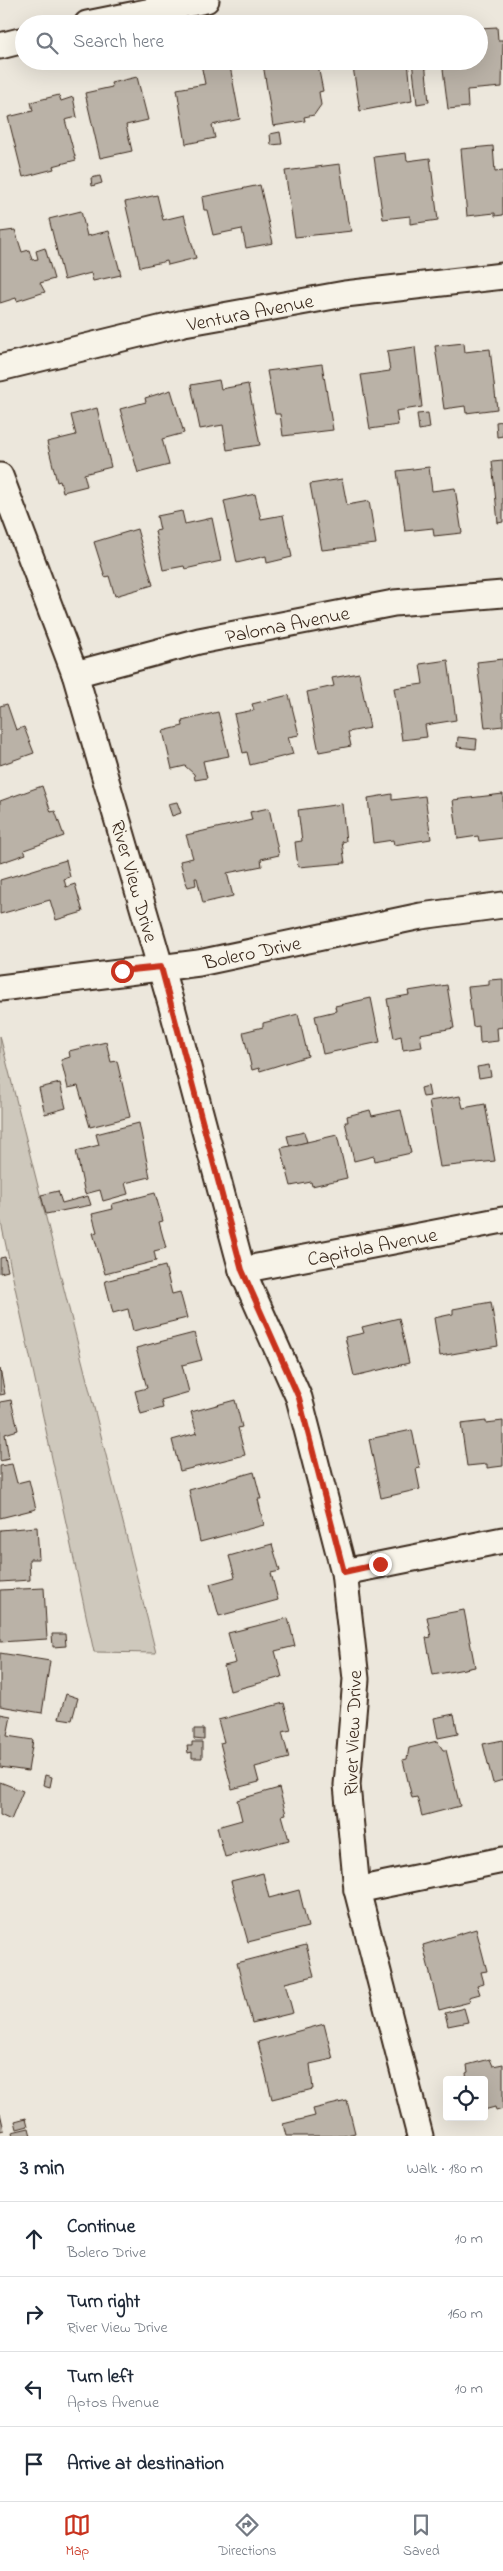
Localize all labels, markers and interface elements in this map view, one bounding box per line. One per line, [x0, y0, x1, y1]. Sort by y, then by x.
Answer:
search box [15, 15, 488, 70]
icon: search [33, 29, 61, 57]
text: Search here [73, 29, 164, 56]
street label: Ventura Avenue [184, 288, 316, 341]
street label: Paloma Avenue [223, 600, 352, 653]
street label: River View Drive [101, 817, 164, 946]
street label: Bolero Drive [200, 930, 304, 979]
route start [111, 960, 134, 983]
street label: Capitola Avenue [305, 1222, 440, 1275]
route end [369, 1553, 392, 1576]
street label: River View Drive [338, 1670, 371, 1797]
map controls [443, 2076, 488, 2121]
button: locate [443, 2076, 488, 2121]
text: 3 min [20, 2154, 64, 2184]
text: Walk · 180 m [406, 2157, 483, 2181]
text: Continue [67, 2214, 135, 2241]
icon: ahead [20, 2225, 48, 2253]
text: 10 m [455, 2227, 483, 2251]
text: Bolero Drive [67, 2241, 146, 2265]
text: Turn right [67, 2289, 140, 2316]
icon: right [20, 2300, 48, 2328]
text: 160 m [448, 2302, 483, 2326]
text: River View Drive [67, 2316, 168, 2340]
text: Turn left [67, 2364, 134, 2391]
icon: left [20, 2375, 48, 2403]
text: 10 m [455, 2377, 483, 2401]
text: Aptos Avenue [67, 2391, 159, 2415]
icon: arrive [20, 2450, 48, 2478]
text: Arrive at destination [67, 2451, 224, 2478]
tab: Map [63, 2511, 91, 2562]
tab: Directions [218, 2511, 276, 2562]
tab: Saved [403, 2511, 440, 2562]

